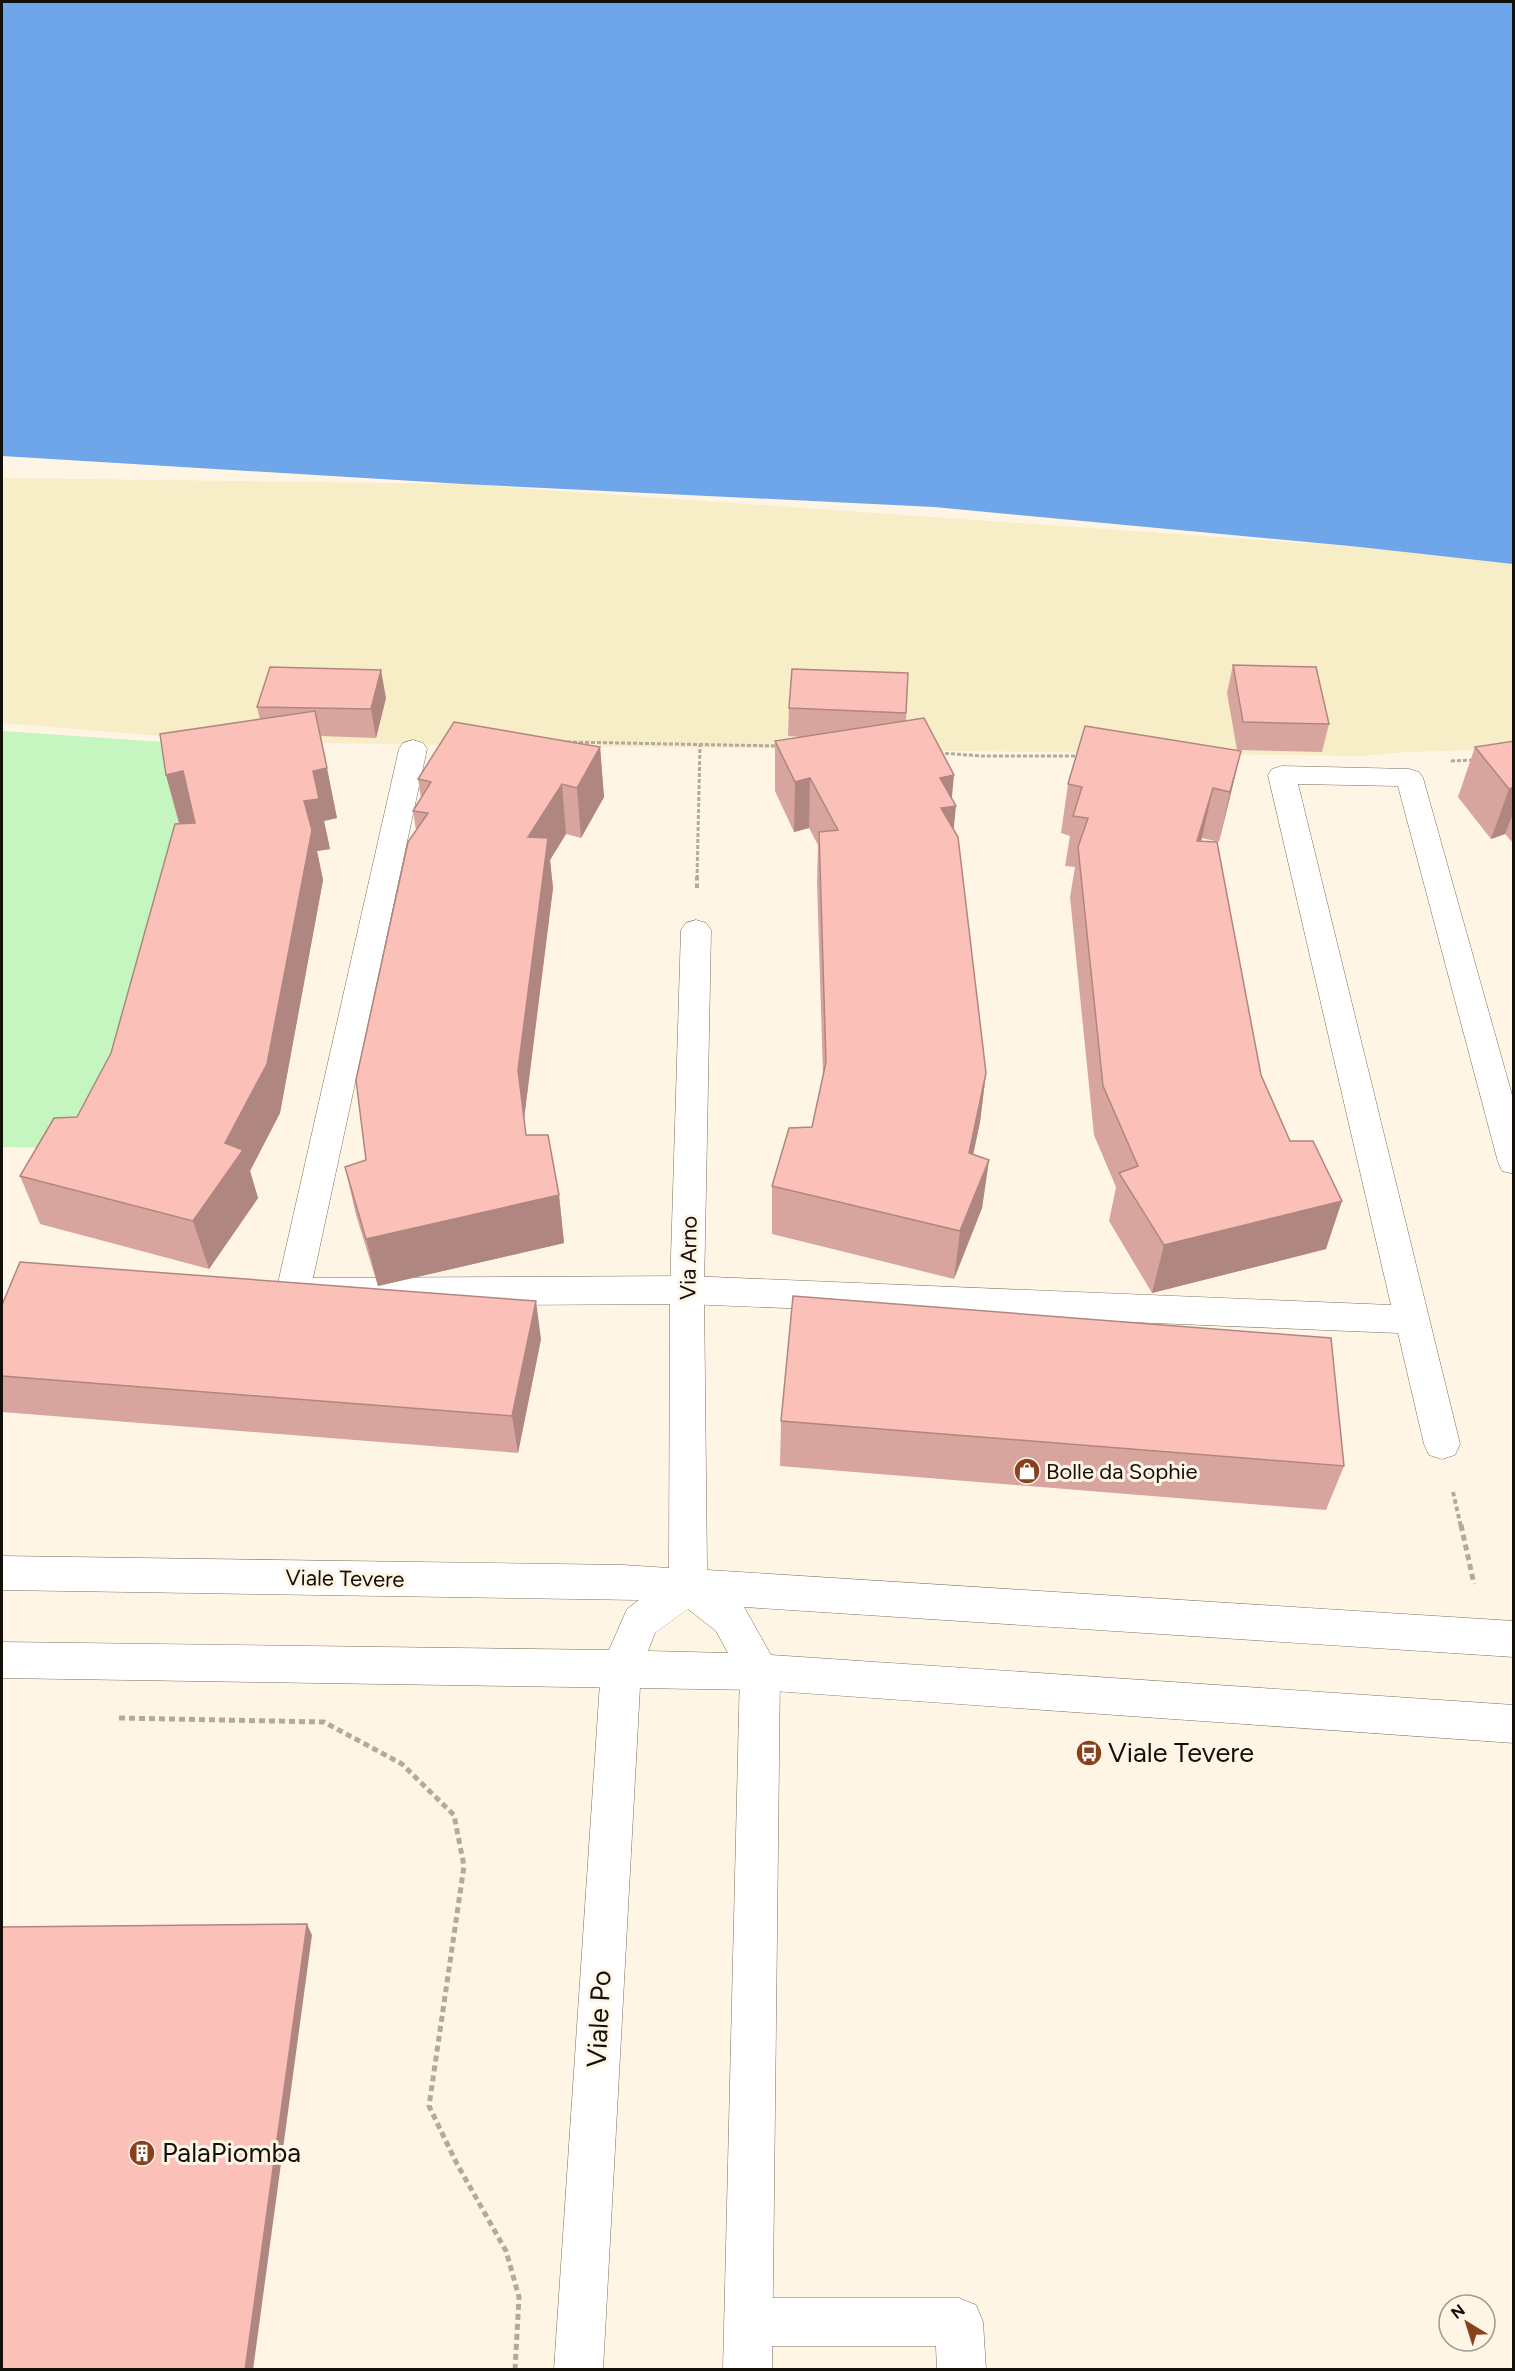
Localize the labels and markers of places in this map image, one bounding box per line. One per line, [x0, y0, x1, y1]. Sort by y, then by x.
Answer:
shop icon: Bolle da Sophie [1012, 1456, 1042, 1486]
place label: Bolle da Sophie [1046, 1458, 1198, 1485]
place label: Viale Tevere [1108, 1736, 1254, 1769]
bus stop icon: Viale Tevere [1074, 1738, 1104, 1768]
place label: PalaPiomba [162, 2136, 301, 2169]
building icon: PalaPiomba [127, 2138, 157, 2168]

